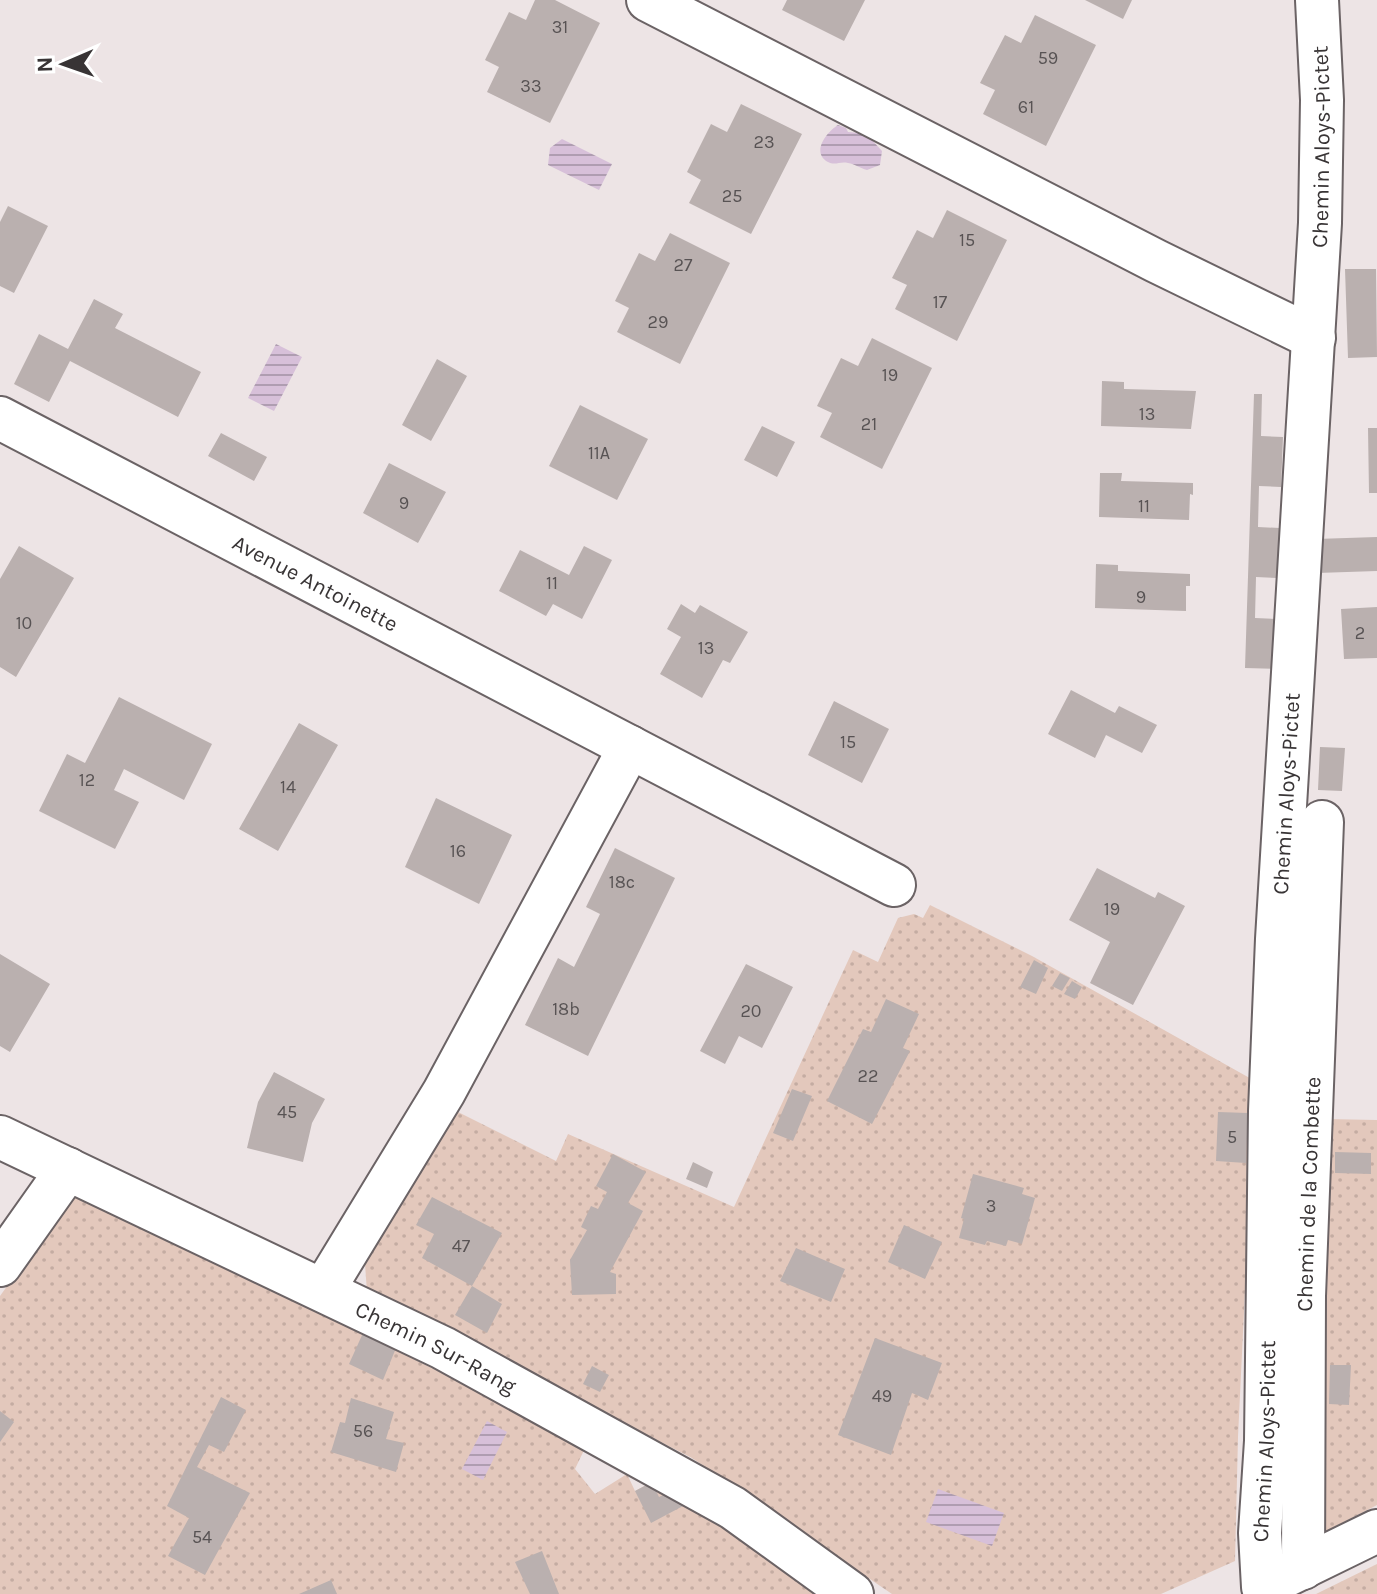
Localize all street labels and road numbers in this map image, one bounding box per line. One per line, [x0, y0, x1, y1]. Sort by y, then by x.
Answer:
street label: Chemin Aloys-Pictet [1307, 45, 1336, 249]
street label: Avenue Antoinette [228, 530, 402, 638]
street label: Chemin Aloys-Pictet [1268, 692, 1306, 895]
street label: Chemin de la Combette [1292, 1076, 1326, 1312]
street label: Chemin Sur-Rang [351, 1296, 521, 1400]
street label: Chemin Aloys-Pictet [1248, 1340, 1281, 1543]

